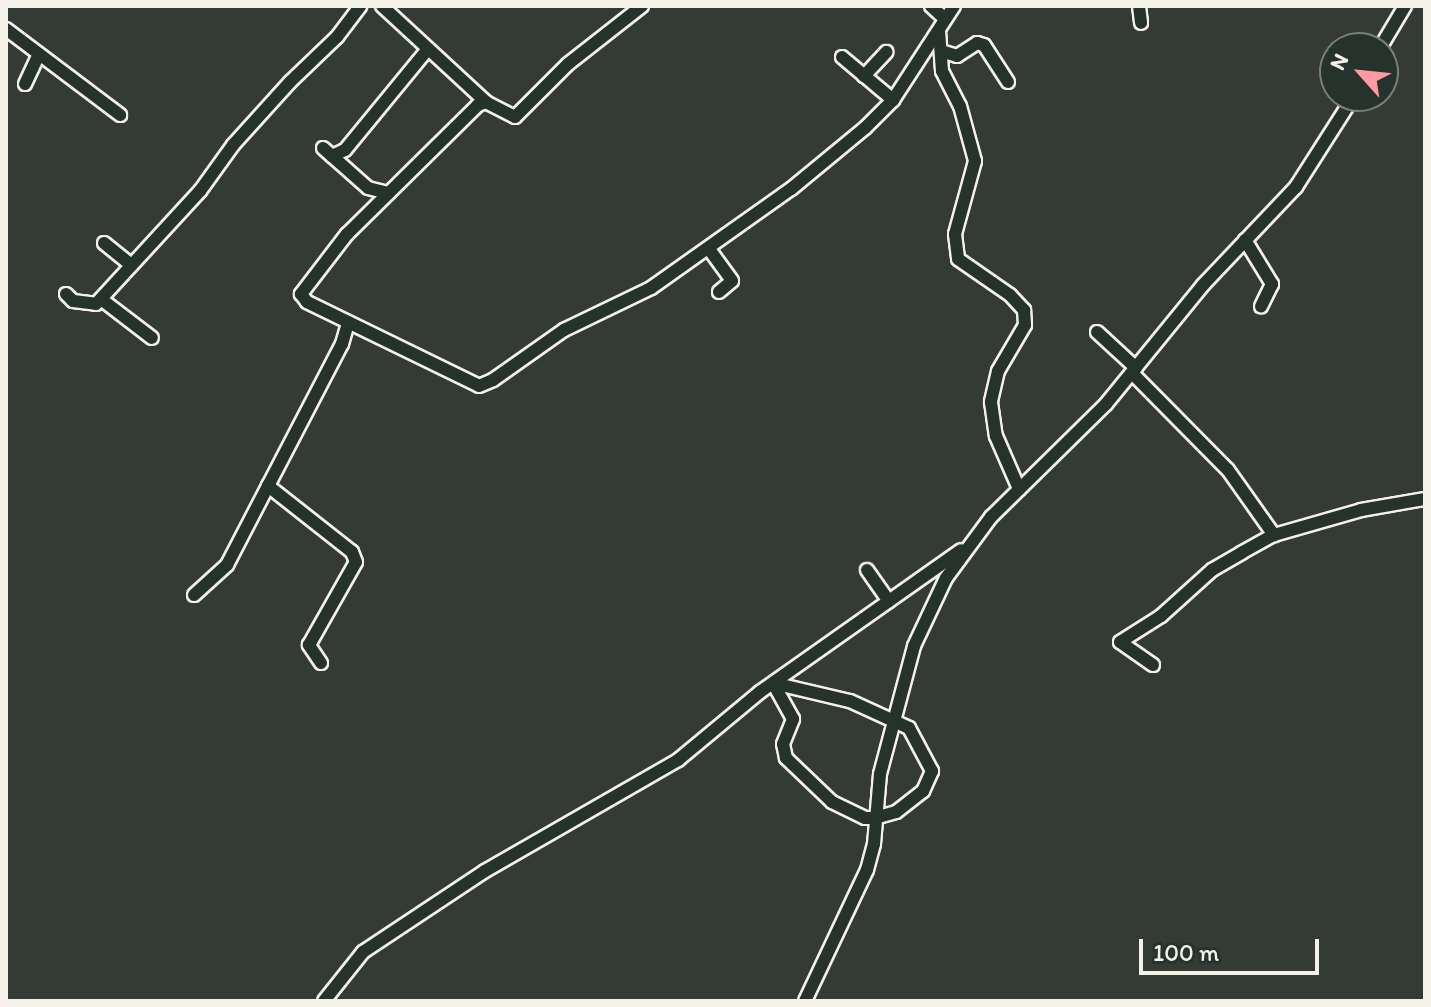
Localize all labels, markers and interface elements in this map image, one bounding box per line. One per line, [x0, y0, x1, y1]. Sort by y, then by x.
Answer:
north arrow [1319, 32, 1399, 112]
text: N [1324, 49, 1354, 75]
scale bar [1143, 923, 1323, 973]
text: 100 m [1153, 938, 1219, 967]

